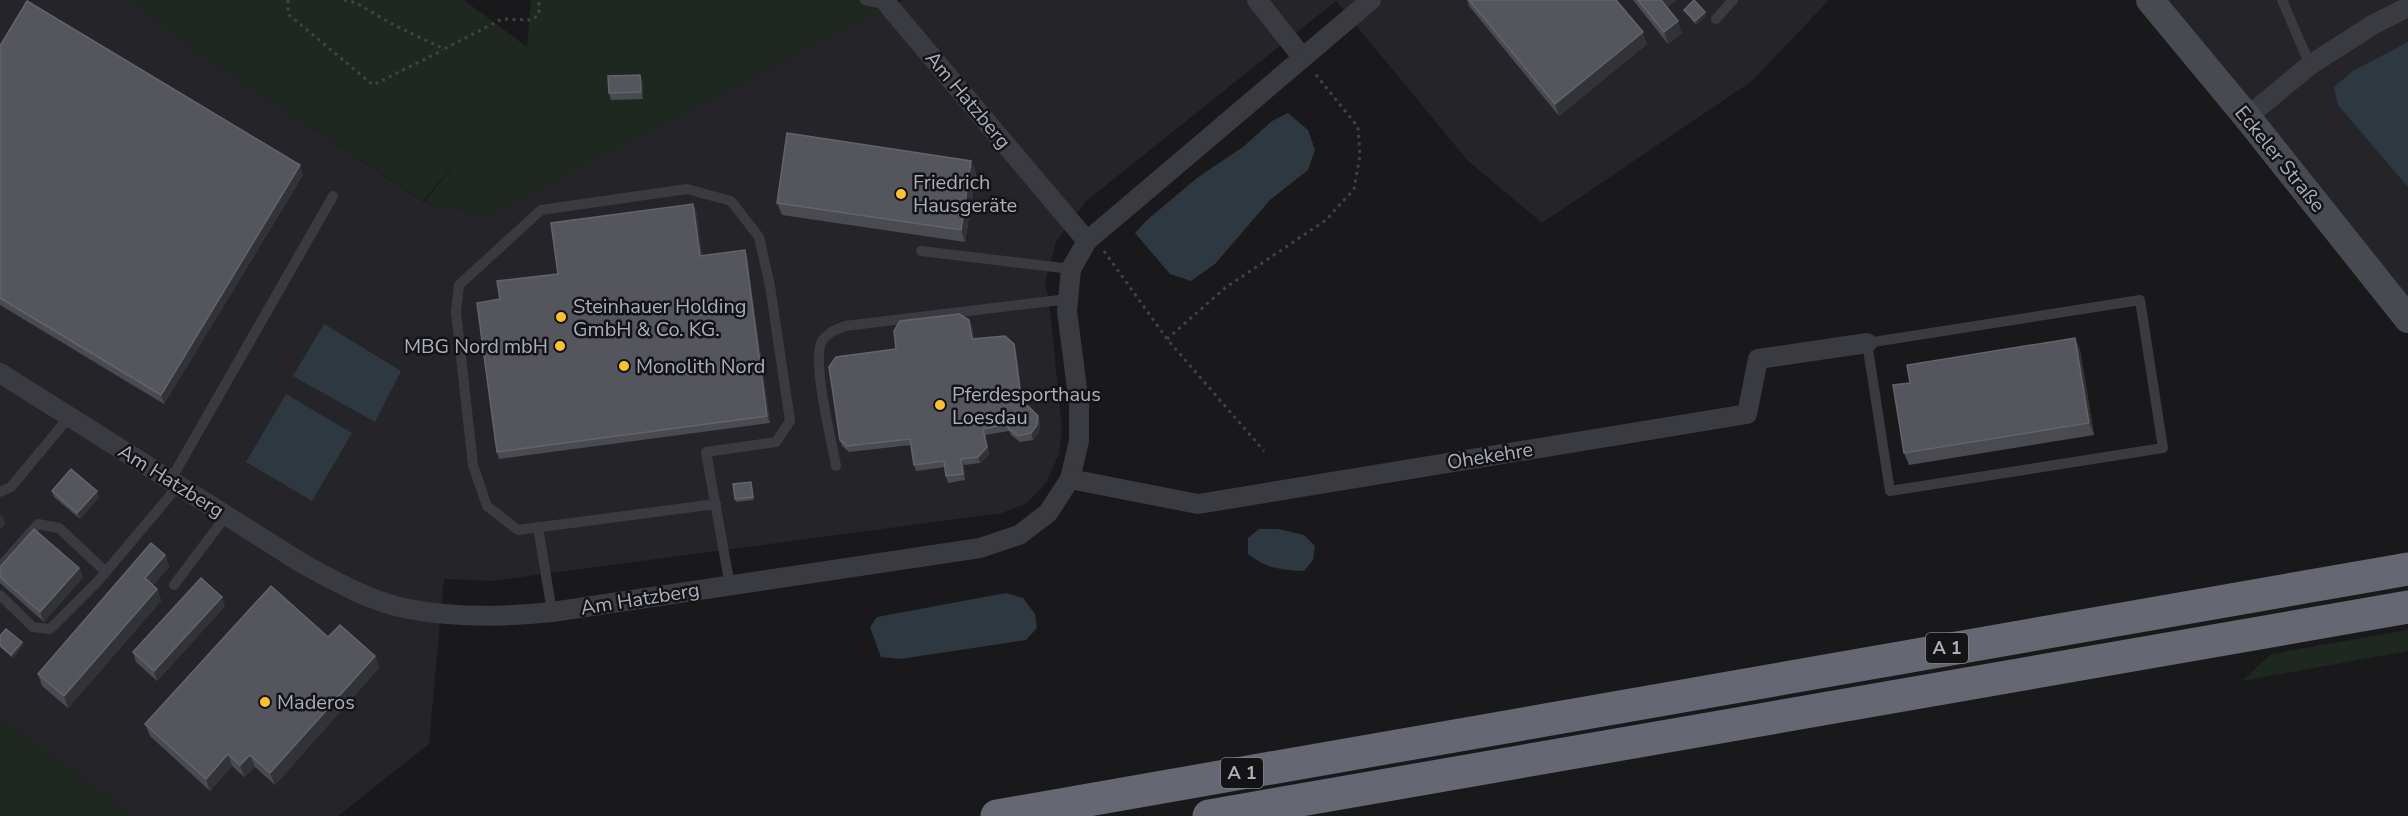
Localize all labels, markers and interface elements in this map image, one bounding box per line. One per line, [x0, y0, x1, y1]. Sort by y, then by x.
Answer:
street label: Am Hatzberg [919, 45, 1017, 155]
street label: Eckeler Straße [2229, 100, 2331, 218]
place label: Friedrich Hausgeräte [913, 169, 1017, 219]
marker: Friedrich Hausgeräte [894, 187, 908, 201]
place label: Steinhauer Holding GmbH & Co. KG. [573, 293, 746, 343]
marker: Steinhauer Holding GmbH & Co. KG. [554, 310, 568, 324]
place label: MBG Nord mbH [404, 333, 548, 360]
marker: MBG Nord mbH [553, 339, 567, 353]
place label: Monolith Nord [636, 353, 765, 380]
marker: Monolith Nord [617, 359, 631, 373]
place label: Pferdesporthaus Loesdau [952, 381, 1101, 431]
marker: Pferdesporthaus Loesdau [933, 398, 947, 412]
street label: Ohekehre [1445, 436, 1535, 476]
street label: Am Hatzberg [113, 438, 229, 524]
street label: Am Hatzberg [579, 576, 701, 622]
road number: A 1 [1926, 633, 1968, 663]
place label: Maderos [277, 689, 355, 716]
marker: Maderos [258, 695, 272, 709]
road number: A 1 [1221, 758, 1263, 788]

